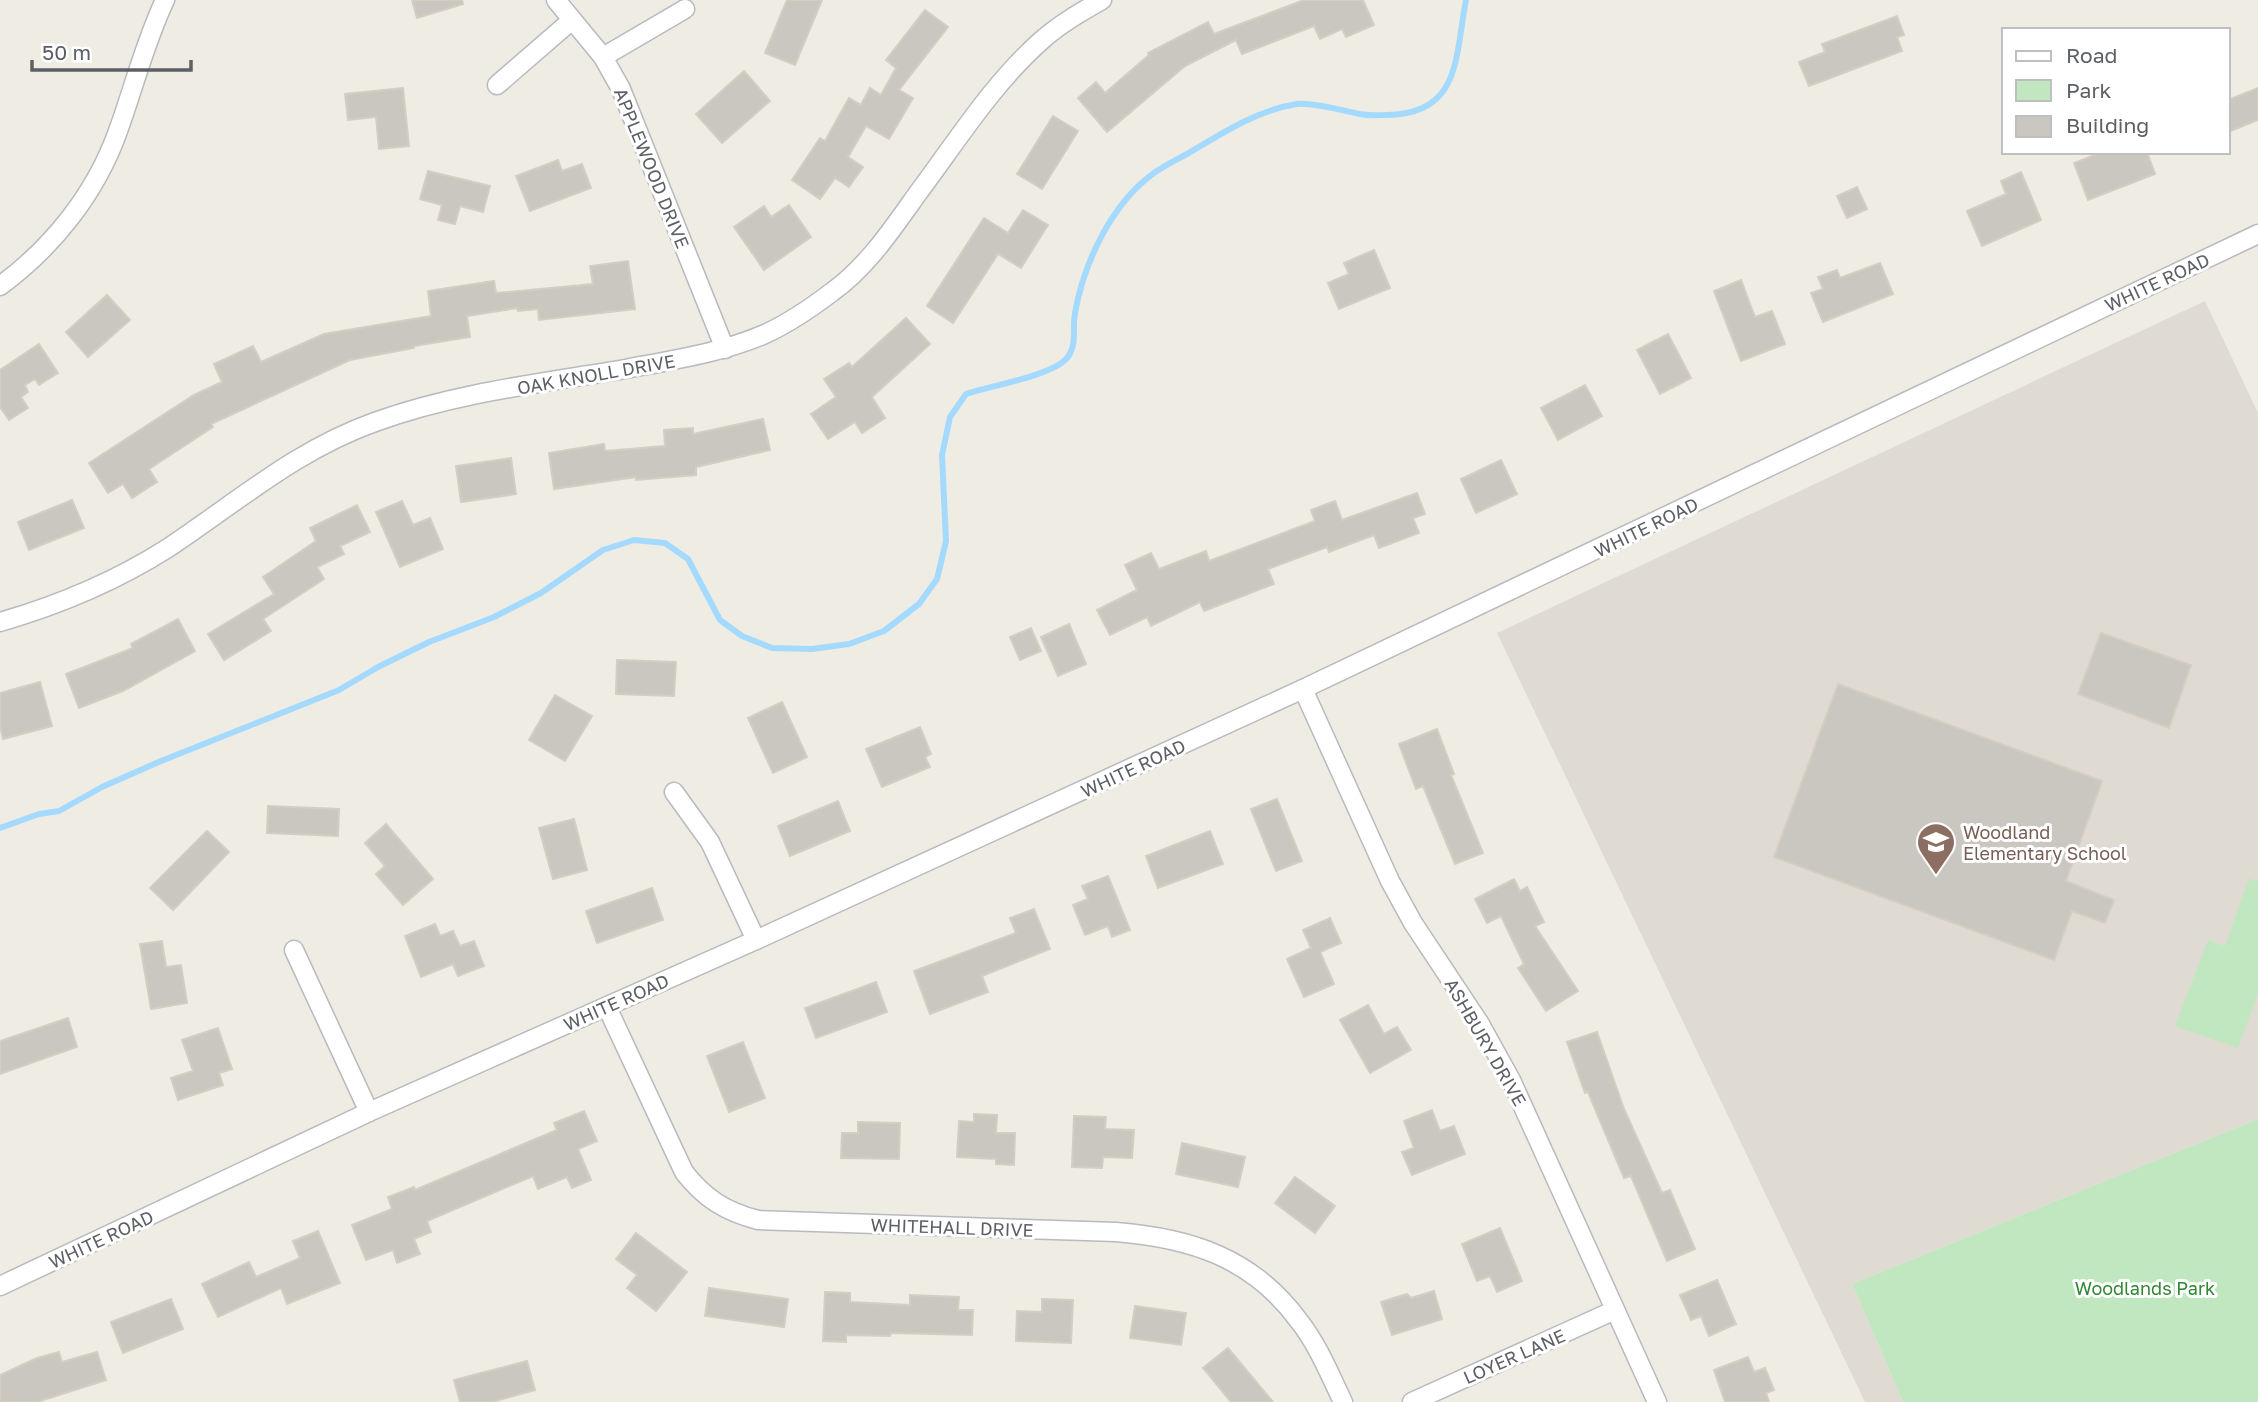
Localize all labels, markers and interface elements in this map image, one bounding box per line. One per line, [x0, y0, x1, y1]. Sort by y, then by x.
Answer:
scale bar [32, 28, 191, 72]
legend [2002, 28, 2230, 154]
text: 50 m [42, 39, 91, 65]
text: Road [2066, 42, 2117, 68]
text: Park [2066, 77, 2112, 103]
street label: APPLEWOOD DRIVE [610, 84, 694, 252]
text: Building [2066, 112, 2149, 138]
street label: WHITE ROAD [2101, 248, 2213, 316]
street label: OAK KNOLL DRIVE [515, 349, 677, 399]
street label: WHITE ROAD [1590, 492, 1702, 562]
street label: WHITE ROAD [1077, 734, 1189, 802]
school or university icon: Woodland Elementary School [1915, 821, 1957, 876]
place label: Woodland Elementary School [1963, 821, 2127, 864]
street label: WHITE ROAD [560, 969, 672, 1035]
street label: ASHBURY DRIVE [1441, 974, 1531, 1110]
street label: WHITE ROAD [45, 1205, 157, 1273]
street label: WHITEHALL DRIVE [870, 1213, 1034, 1241]
park label: Woodlands Park [2075, 1277, 2215, 1299]
street label: LOYER LANE [1460, 1324, 1568, 1388]

